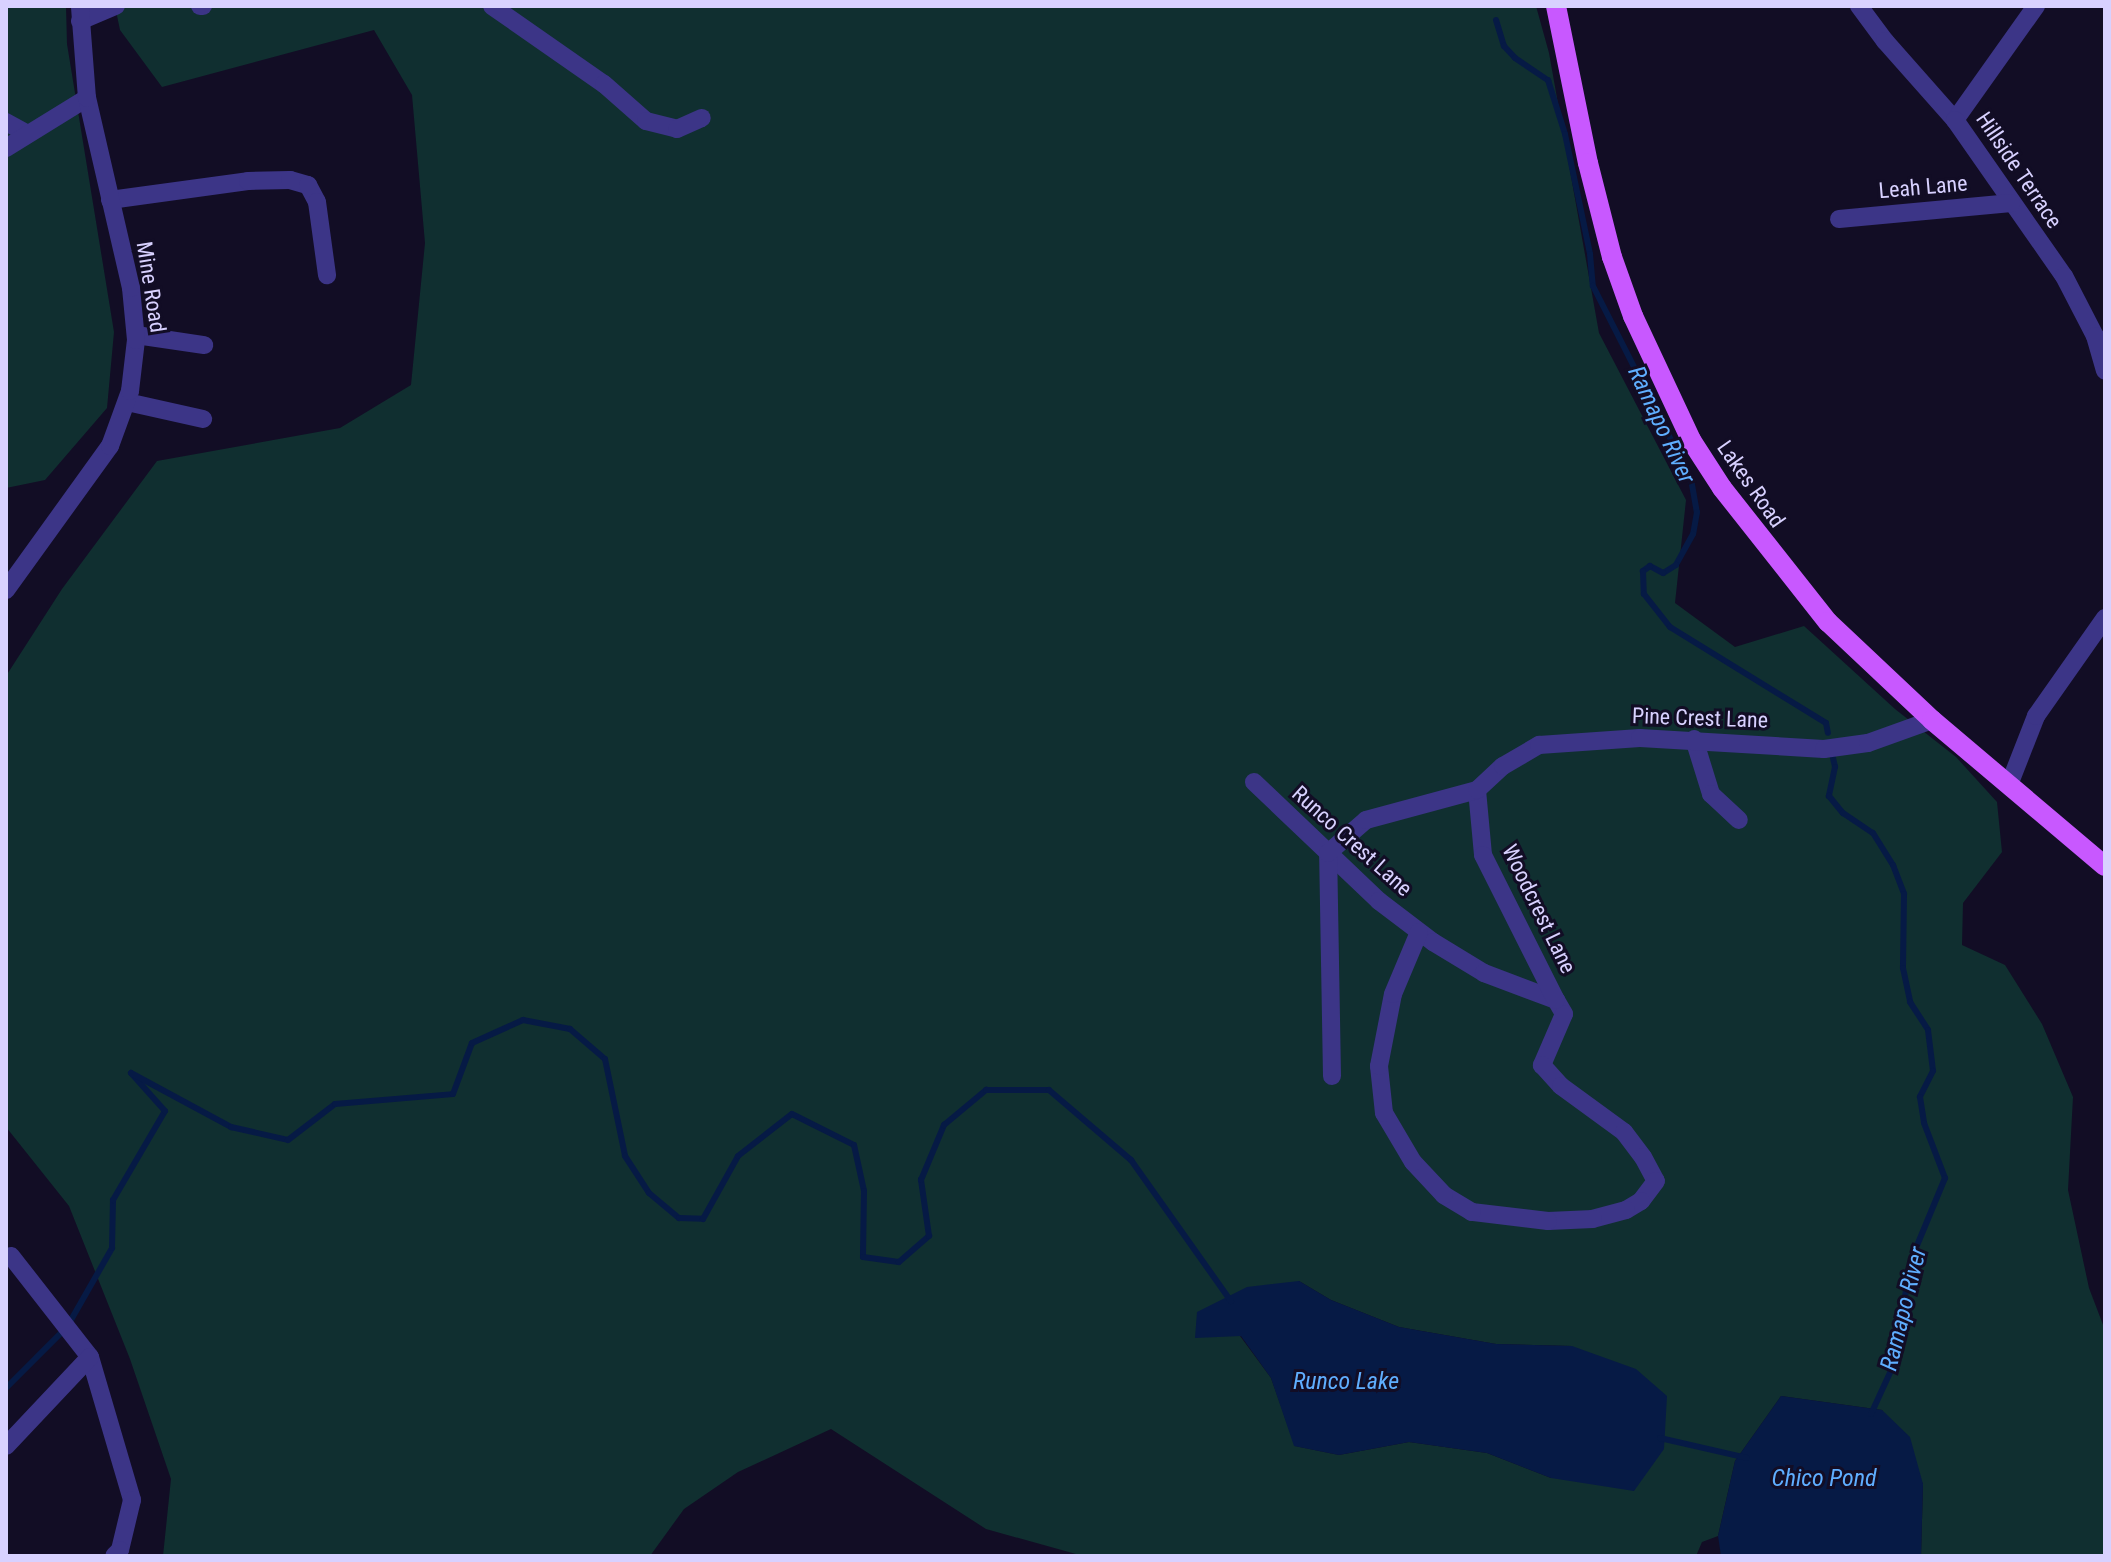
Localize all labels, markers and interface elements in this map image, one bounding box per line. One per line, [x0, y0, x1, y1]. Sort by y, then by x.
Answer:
street label: Hillside Terrace [1970, 107, 2068, 233]
street label: Leah Lane [1878, 170, 1968, 204]
street label: Mine Road [131, 240, 171, 334]
water label: Ramapo River [1621, 362, 1701, 488]
street label: Lakes Road [1711, 435, 1791, 533]
street label: Pine Crest Lane [1632, 702, 1768, 734]
street label: Runco Crest Lane [1287, 780, 1417, 902]
street label: Woodcrest Lane [1496, 840, 1582, 978]
water label: Ramapo River [1875, 1244, 1933, 1374]
water label: Runco Lake [1293, 1368, 1399, 1396]
water label: Chico Pond [1772, 1465, 1876, 1493]

